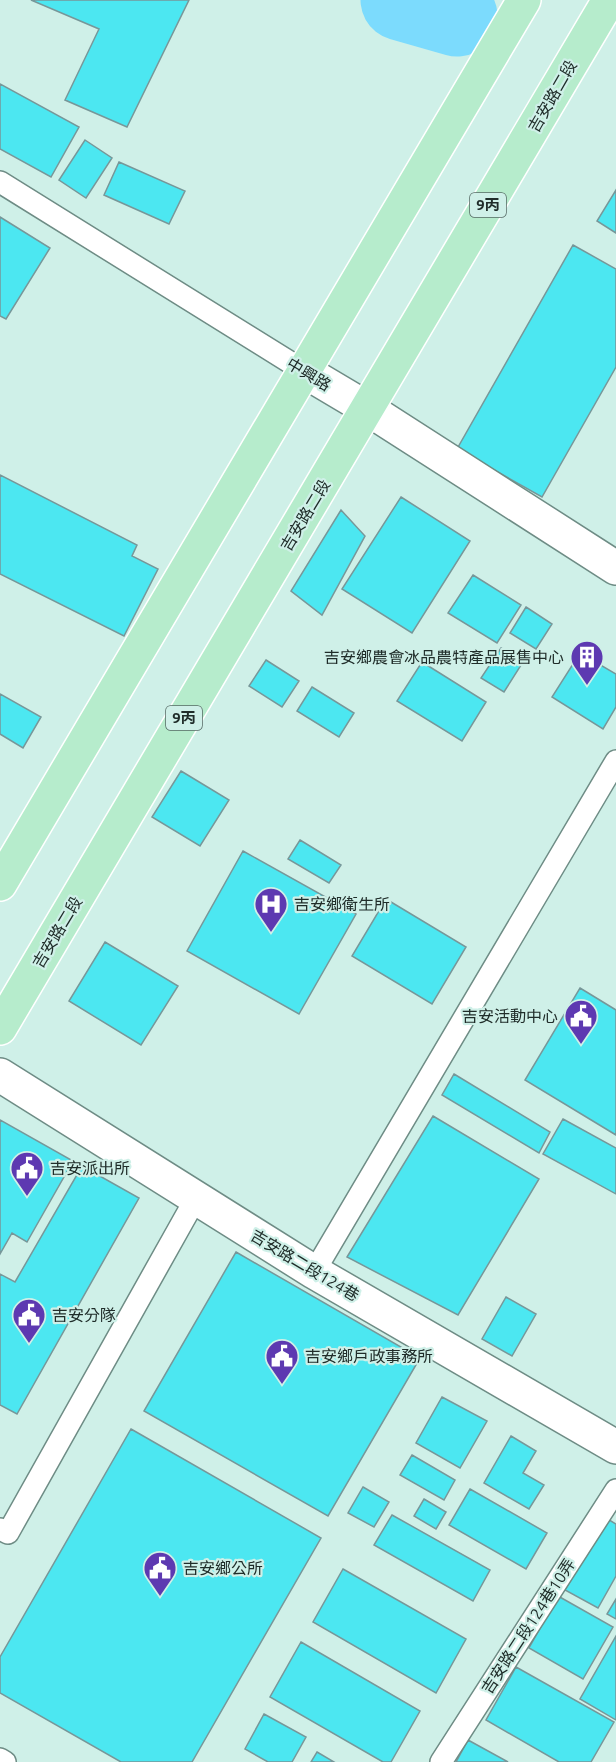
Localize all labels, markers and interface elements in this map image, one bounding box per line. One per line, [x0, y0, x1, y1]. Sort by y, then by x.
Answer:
street label: 吉安路二段 [524, 57, 580, 135]
road number: 9丙 [470, 193, 506, 217]
street label: 中興路 [284, 354, 334, 394]
street label: 吉安路二段 [277, 476, 333, 554]
building icon: 吉安鄉農會冰品農特產品展售中心 [569, 639, 605, 686]
place label: 吉安鄉農會冰品農特產品展售中心 [324, 648, 564, 666]
road number: 9丙 [166, 706, 202, 730]
hospital icon: 吉安鄉衛生所 [253, 886, 289, 933]
street label: 吉安路二段 [29, 893, 85, 971]
place label: 吉安鄉衛生所 [294, 895, 390, 913]
public building icon: 吉安活動中心 [563, 998, 599, 1045]
place label: 吉安活動中心 [462, 1007, 558, 1025]
public building icon: 吉安派出所 [9, 1150, 45, 1197]
place label: 吉安派出所 [50, 1159, 130, 1177]
street label: 吉安路二段124巷 [248, 1226, 362, 1304]
public building icon: 吉安分隊 [11, 1297, 47, 1344]
place label: 吉安分隊 [52, 1306, 116, 1324]
public building icon: 吉安鄉戶政事務所 [264, 1338, 300, 1385]
place label: 吉安鄉戶政事務所 [305, 1347, 433, 1365]
public building icon: 吉安鄉公所 [142, 1550, 178, 1597]
street label: 吉安路二段124巷10弄 [478, 1555, 578, 1697]
place label: 吉安鄉公所 [183, 1559, 263, 1577]

